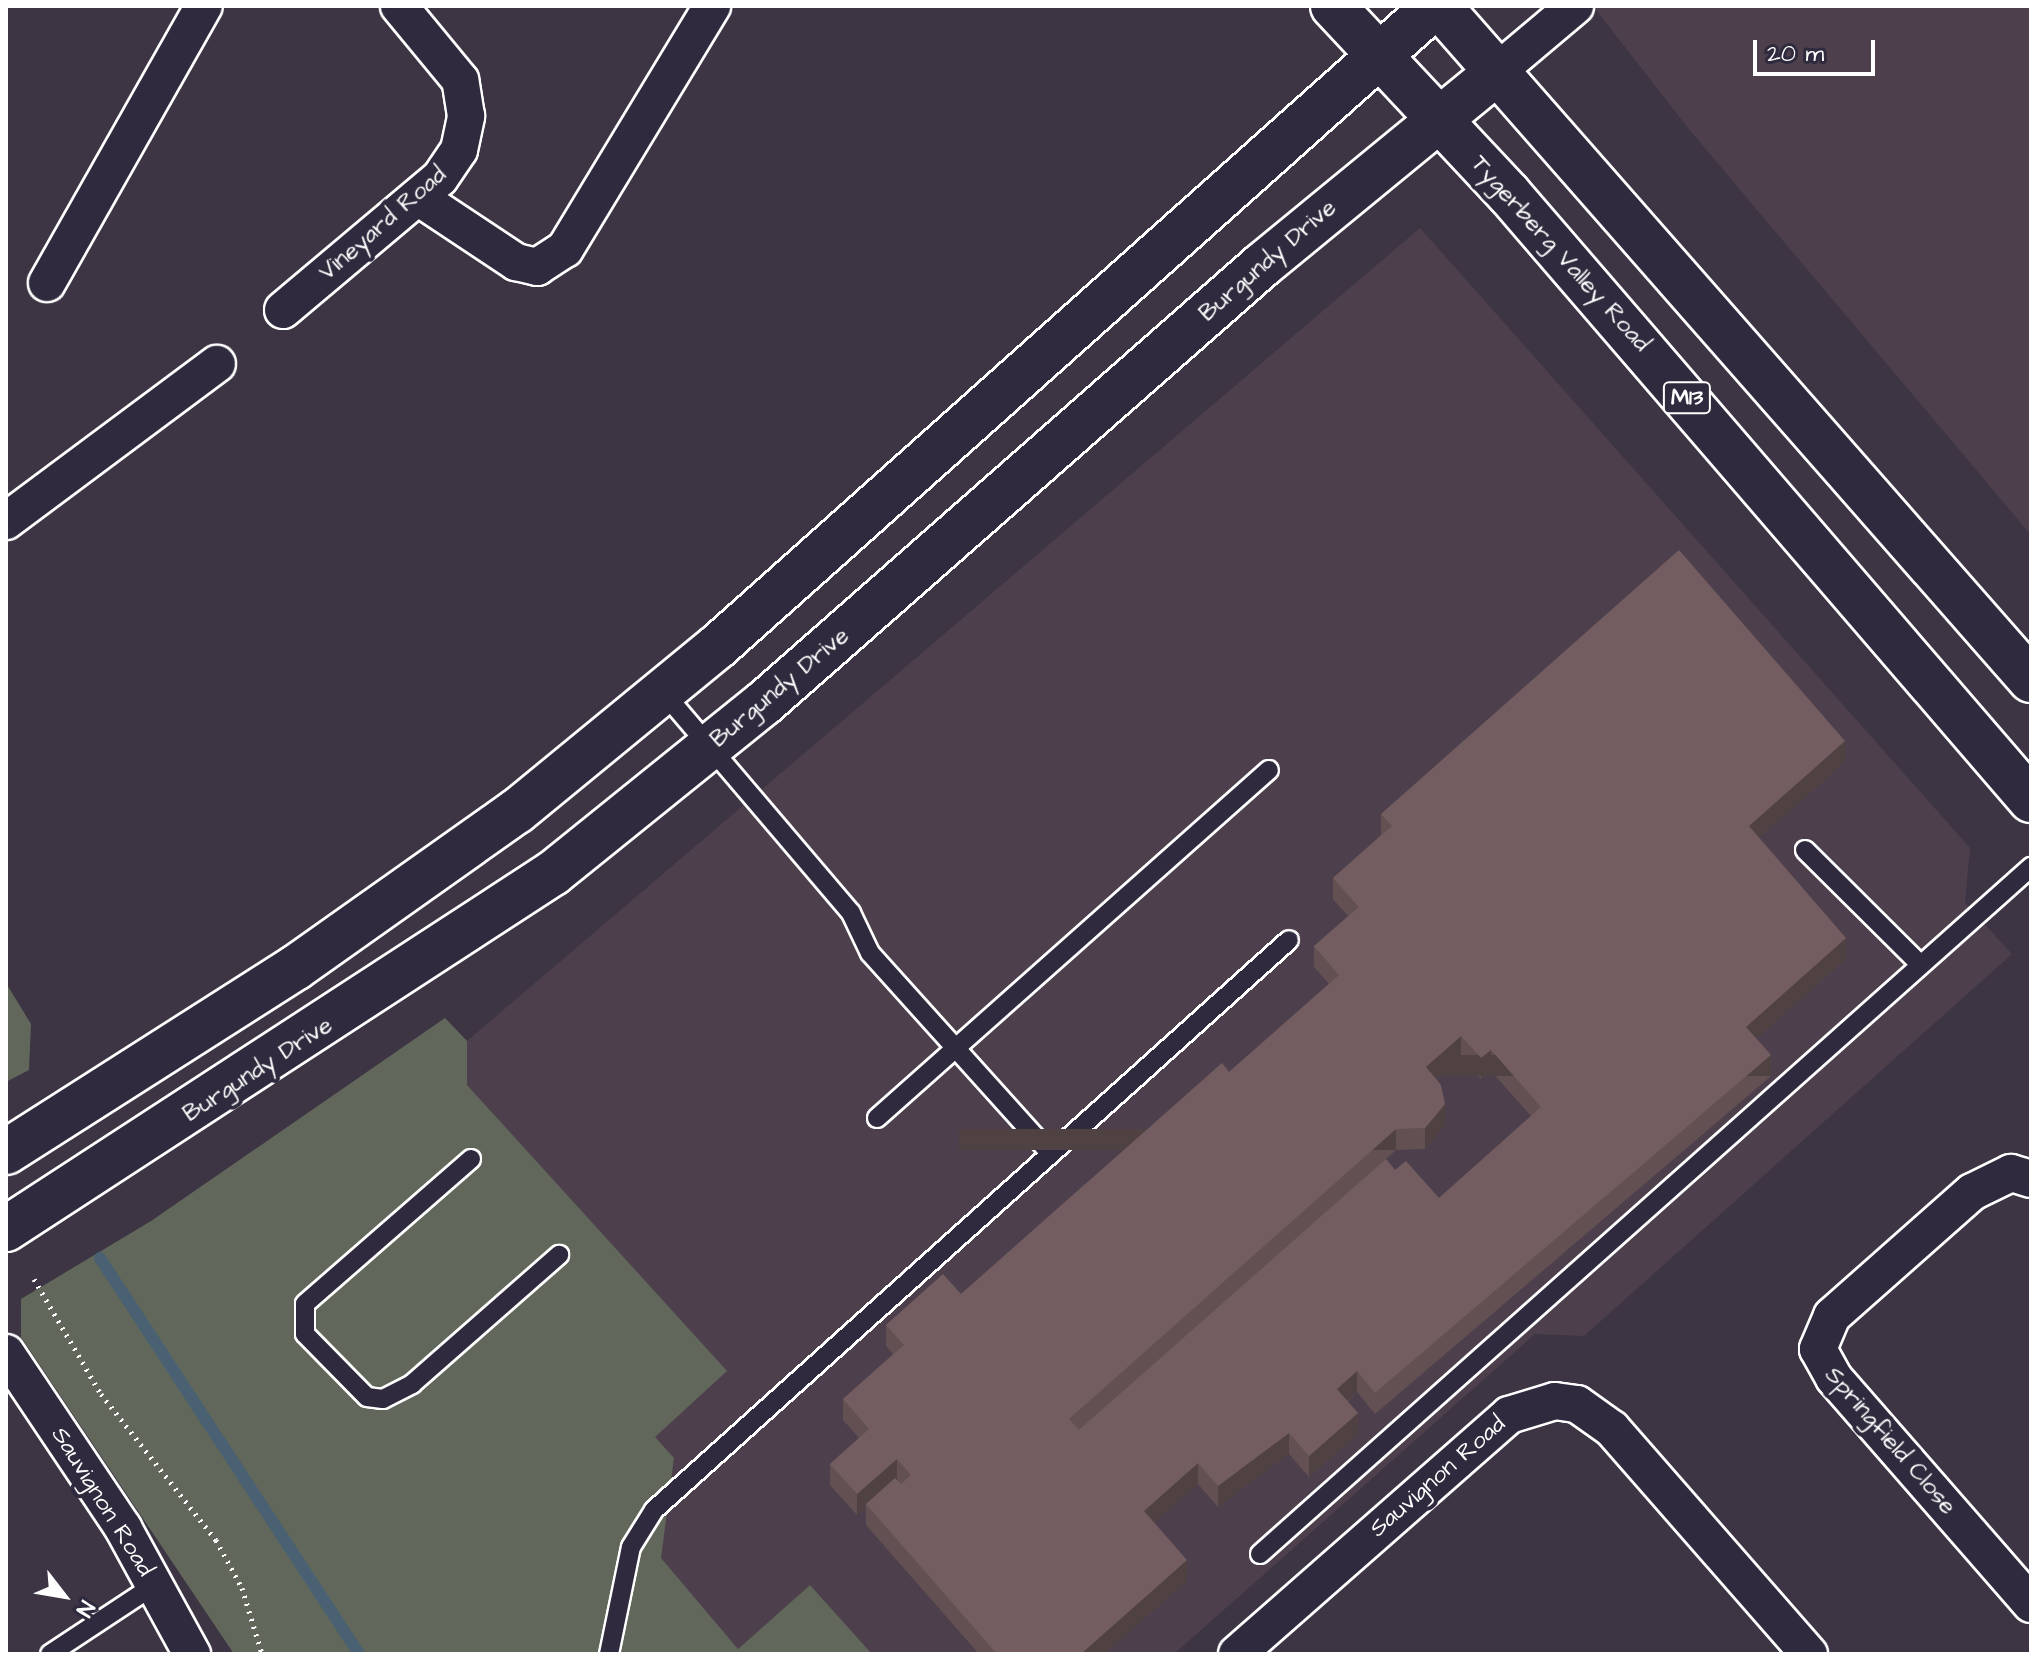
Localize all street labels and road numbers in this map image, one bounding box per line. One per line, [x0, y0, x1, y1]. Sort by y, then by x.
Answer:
street label: Tygerberg Valley Road [1464, 150, 1656, 358]
street label: Vineyard Road [313, 161, 453, 287]
street label: Burgundy Drive [1194, 194, 1342, 328]
road number: M13 [1661, 380, 1713, 416]
street label: Burgundy Drive [705, 622, 855, 754]
street label: Burgundy Drive [178, 1011, 338, 1129]
street label: Springfield Close [1818, 1361, 1962, 1521]
street label: Sauvignon Road [1364, 1410, 1512, 1544]
street label: Sauvignon Road [45, 1422, 159, 1582]

